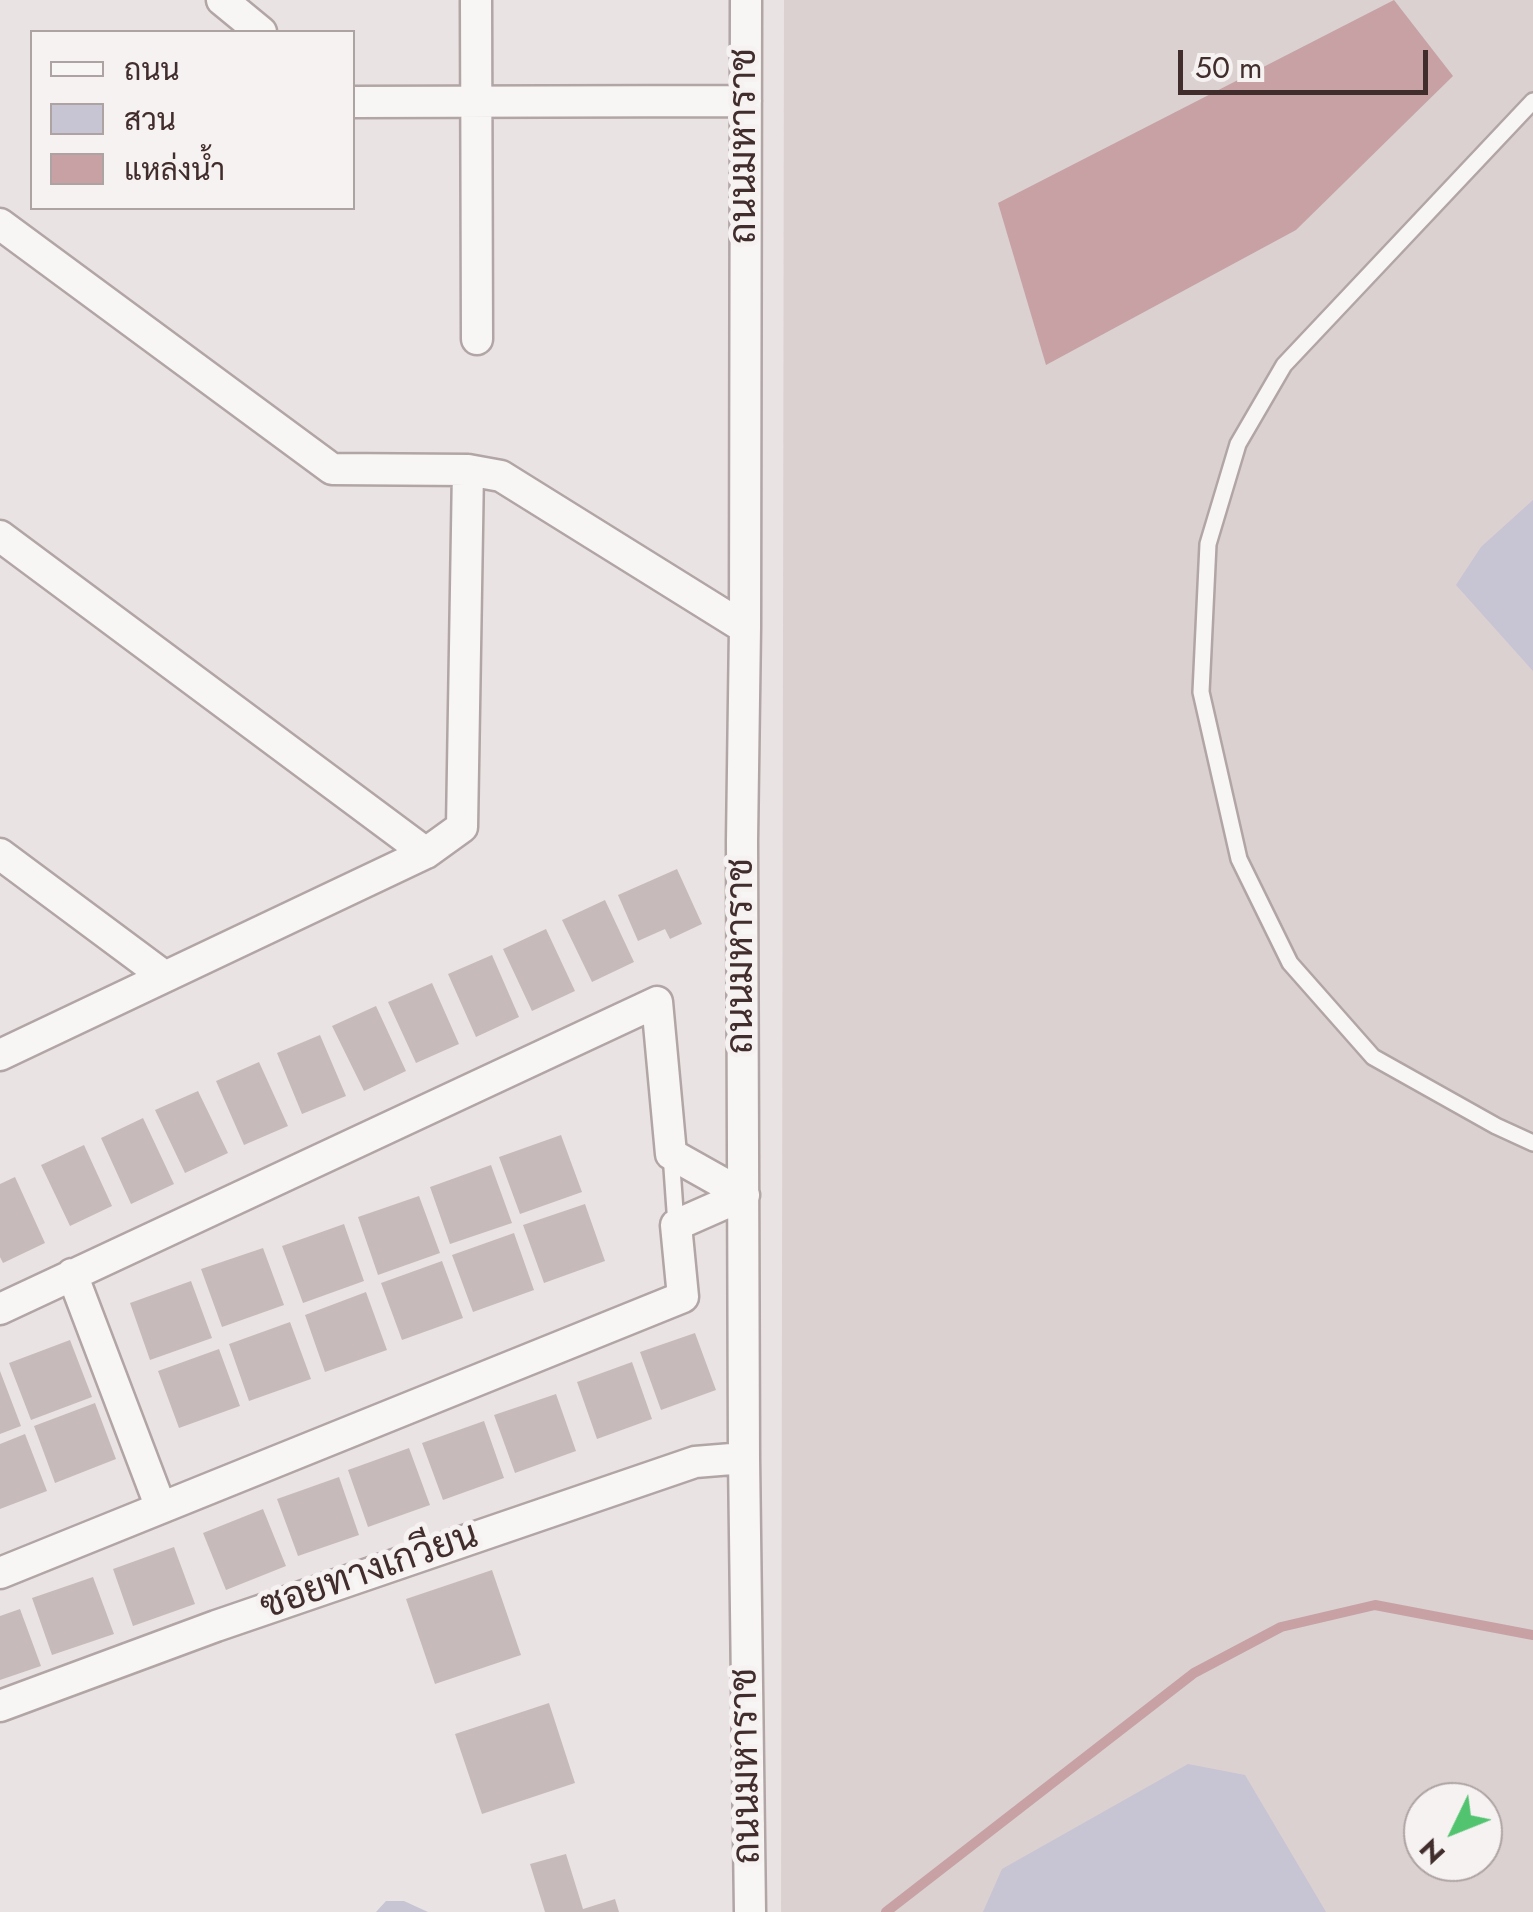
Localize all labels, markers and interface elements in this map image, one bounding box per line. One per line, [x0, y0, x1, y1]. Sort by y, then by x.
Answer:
legend [30, 30, 355, 210]
scale bar [1183, 30, 1433, 92]
text: 50 m [1195, 46, 1262, 89]
text: ถนน [124, 48, 180, 91]
street label: ถนนมหาราช [723, 48, 769, 244]
text: สวน [124, 98, 176, 141]
text: แหล่งน้ำ [124, 148, 225, 191]
street label: ถนนมหาราช [720, 858, 766, 1054]
street label: ซอยทางเกวียน [255, 1514, 485, 1632]
street label: ถนนมหาราช [723, 1667, 773, 1865]
north arrow [1403, 1782, 1503, 1882]
text: N [1410, 1829, 1455, 1874]

